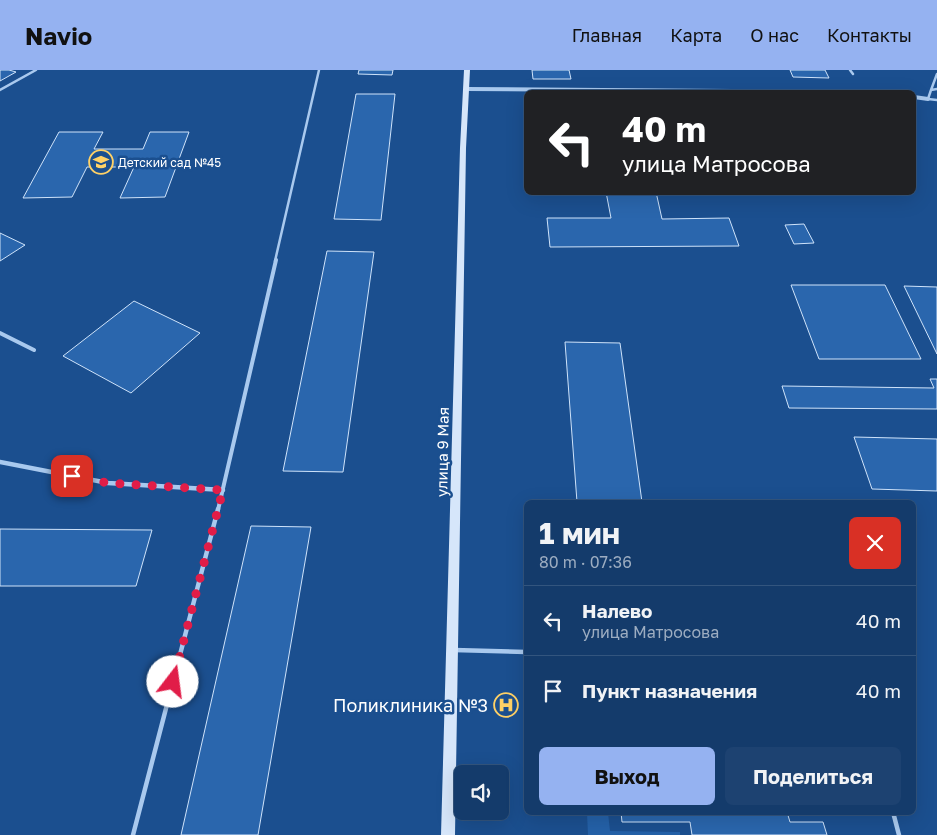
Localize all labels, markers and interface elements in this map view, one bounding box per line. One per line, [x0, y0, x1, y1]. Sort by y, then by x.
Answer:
text: Navio [25, 21, 92, 50]
text: Главная [572, 24, 642, 46]
text: Карта [670, 24, 722, 46]
text: О нас [750, 24, 799, 46]
text: Контакты [827, 24, 912, 46]
text: 40 m [622, 108, 706, 150]
icon: left [539, 110, 604, 175]
school or university icon: Детский сад №45 [88, 149, 114, 175]
text: улица Матросова [622, 150, 811, 177]
place label: Детский сад №45 [118, 155, 221, 170]
street label: улица 9 Мая [432, 407, 452, 497]
pin [51, 455, 93, 497]
icon: arrive [58, 462, 86, 490]
text: 1 мин [539, 515, 620, 551]
button: close [849, 517, 901, 569]
text: 80 m · 07:36 [539, 552, 632, 572]
text: Налево [582, 599, 652, 622]
icon: left [539, 607, 567, 635]
text: 40 m [856, 609, 901, 632]
text: улица Матросова [582, 622, 719, 642]
position arrow [146, 655, 198, 707]
icon: arrive [539, 677, 567, 705]
text: Пункт назначения [582, 679, 757, 702]
text: 40 m [856, 679, 901, 702]
hospital icon: Поликлиника №3 [493, 692, 519, 718]
place label: Поликлиника №3 [333, 694, 488, 716]
button: Выход [539, 747, 715, 805]
button: Поделиться [725, 747, 901, 805]
map controls [454, 765, 509, 820]
button: sound [454, 765, 509, 820]

